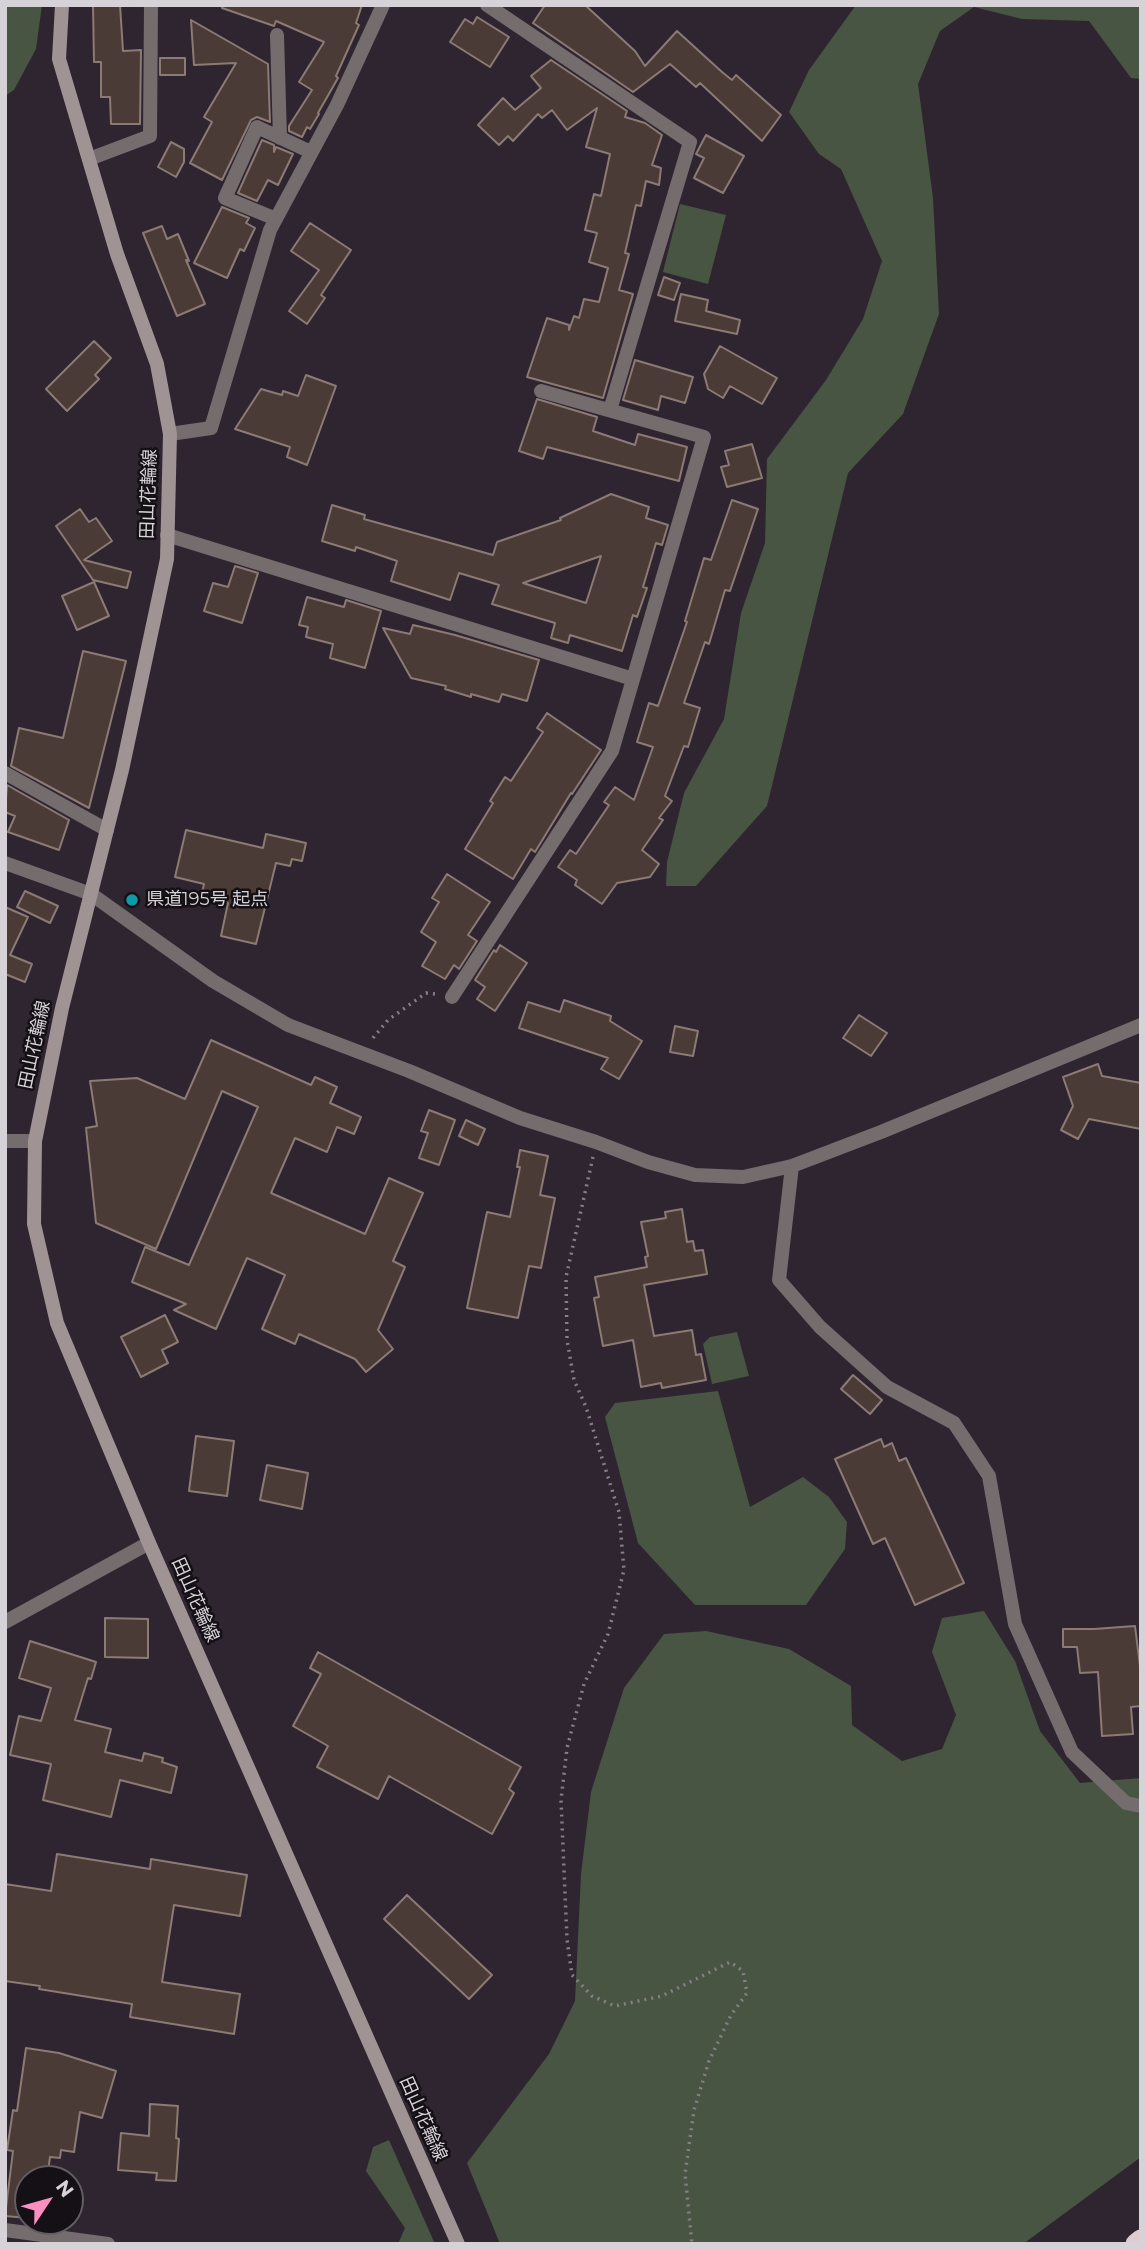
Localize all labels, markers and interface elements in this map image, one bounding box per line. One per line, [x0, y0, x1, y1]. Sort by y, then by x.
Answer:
street label: 田山花輪線 [137, 449, 161, 539]
place label: 県道195号 起点 [146, 889, 268, 911]
marker: 県道195号 起点 [124, 892, 140, 908]
street label: 田山花輪線 [15, 999, 55, 1091]
street label: 田山花輪線 [167, 1554, 223, 1646]
street label: 田山花輪線 [395, 2073, 451, 2165]
north arrow [14, 2165, 84, 2235]
text: N [51, 2176, 79, 2202]

